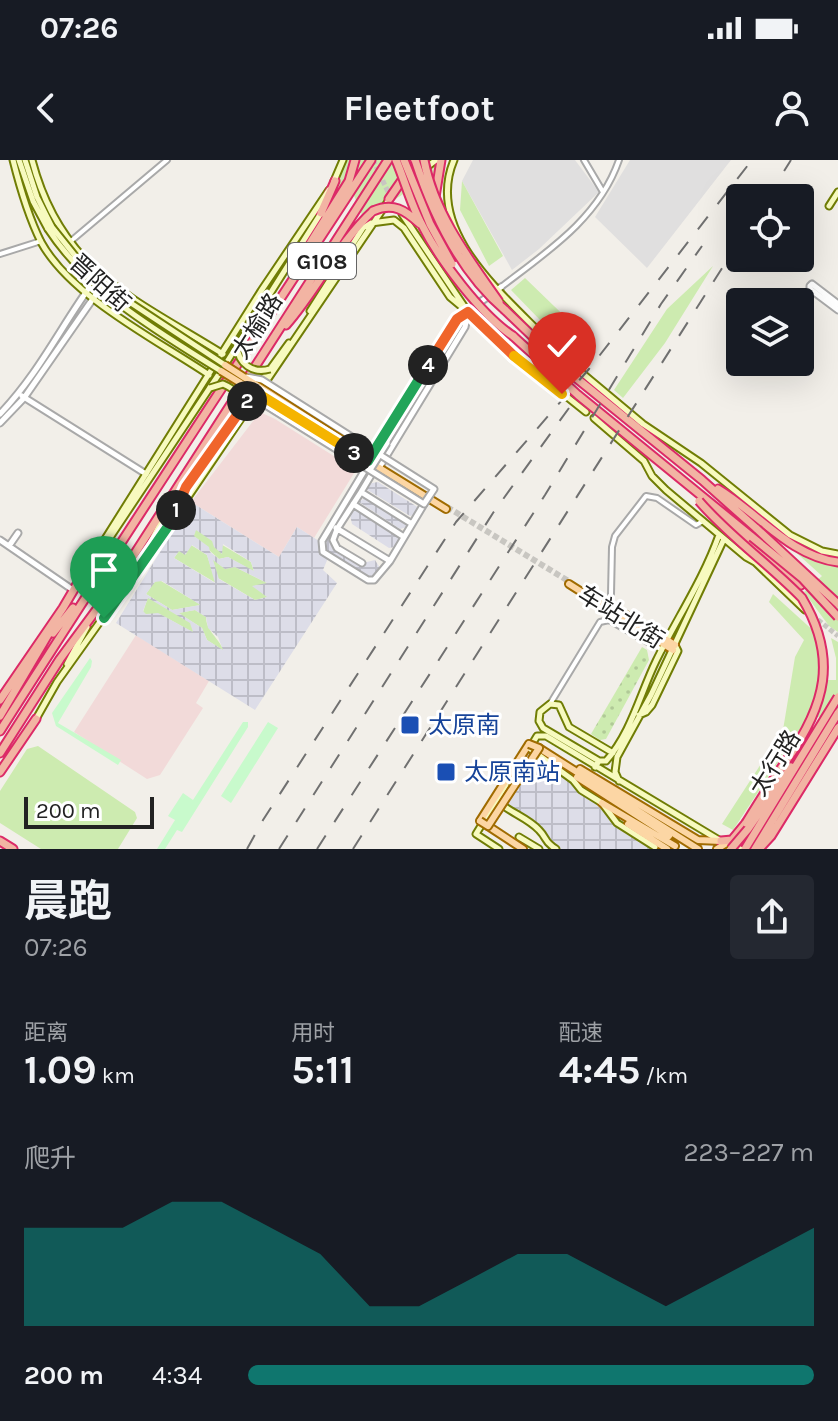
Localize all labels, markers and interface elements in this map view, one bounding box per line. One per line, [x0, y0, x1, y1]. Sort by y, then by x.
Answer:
text: 07:26 [40, 10, 118, 46]
icon: back [24, 86, 68, 130]
icon: person [770, 86, 814, 130]
text: Fleetfoot [343, 87, 495, 129]
map controls [726, 184, 814, 376]
button: locate [726, 184, 814, 272]
road number: G108 [288, 243, 356, 279]
street label: 晋阳街 [64, 249, 136, 317]
street label: 太榆路 [226, 288, 288, 364]
button: layers [726, 288, 814, 376]
pin [528, 312, 596, 394]
icon: check [540, 324, 584, 368]
pin: 4 [408, 345, 448, 385]
text: 4 [421, 352, 435, 378]
pin: 2 [227, 381, 267, 421]
text: 2 [240, 388, 254, 414]
pin: 3 [334, 433, 374, 473]
text: 3 [347, 440, 361, 466]
pin: 1 [156, 490, 196, 530]
text: 1 [172, 497, 180, 523]
pin [70, 536, 138, 618]
icon: arrive [82, 548, 126, 592]
street label: 车站北街 [573, 580, 669, 654]
place label: 太原南 [428, 711, 500, 739]
marker: 太原南 [399, 714, 421, 736]
street label: 太行路 [744, 725, 806, 801]
place label: 太原南站 [464, 758, 560, 786]
marker: 太原南站 [435, 761, 457, 783]
scale bar [24, 793, 154, 829]
text: 200 m [36, 798, 101, 824]
button: share [730, 875, 814, 959]
text: 晨跑 [24, 876, 112, 927]
text: 07:26 [24, 932, 88, 963]
text: 距离 [24, 1020, 68, 1046]
text: 用时 [291, 1020, 335, 1046]
text: 配速 [559, 1020, 603, 1046]
text: 1.09 [24, 1046, 97, 1093]
text: 5:11 [291, 1046, 354, 1093]
text: 4:45 [559, 1046, 640, 1093]
text: km [97, 1063, 135, 1089]
text: /km [640, 1063, 688, 1089]
text: 223–227 m [683, 1137, 814, 1168]
text: 爬升 [24, 1143, 76, 1174]
text: 200 m [24, 1360, 104, 1391]
text: 4:34 [152, 1360, 202, 1391]

